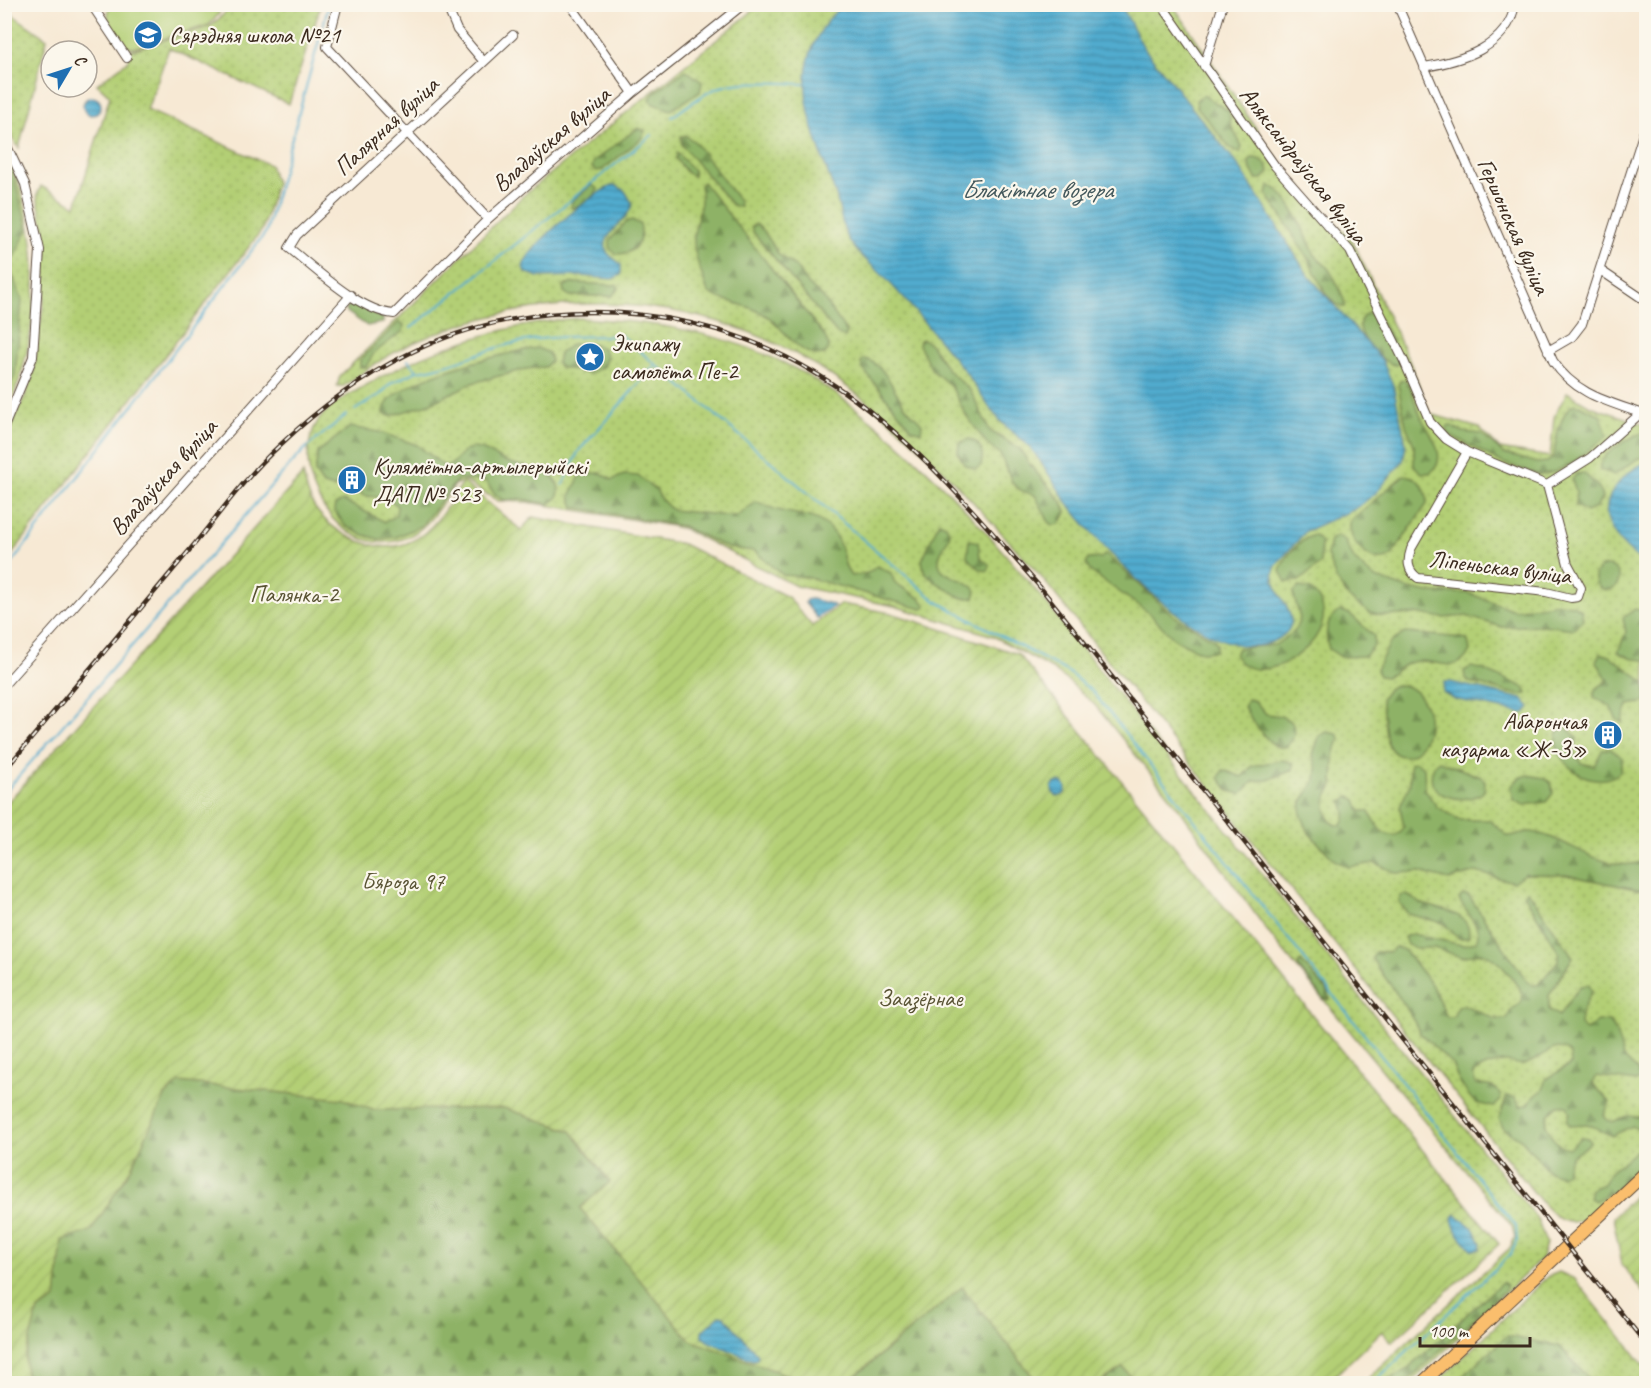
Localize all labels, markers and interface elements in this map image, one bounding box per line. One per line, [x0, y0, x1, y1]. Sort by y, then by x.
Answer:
school or university icon: Сярэдняя школа №21 [132, 19, 164, 51]
place label: Сярэдняя школа №21 [169, 20, 341, 50]
north arrow [39, 39, 99, 99]
text: С [70, 51, 91, 71]
street label: Палярная вуліца [327, 69, 446, 182]
street label: Владаўская вуліца [486, 78, 618, 199]
street label: Аляксандраўская вуліца [1233, 80, 1376, 251]
street label: Гершонская вуліца [1471, 153, 1558, 300]
water label: Блакітнае возера [962, 173, 1115, 206]
place label: Экипажу самолёта Пе-2 [611, 328, 740, 386]
place icon: Экипажу самолёта Пе-2 [574, 341, 606, 373]
street label: Владаўская вуліца [103, 411, 224, 542]
place label: Кулямётна-артылерыйскі ДАП № 523 [373, 451, 589, 509]
building icon: Кулямётна-артылерыйскі ДАП № 523 [336, 464, 368, 496]
street label: Ліпеньская вуліца [1427, 543, 1574, 591]
park label: Палянка-2 [250, 579, 340, 609]
place label: Абарончая казарма «Ж-З» [1440, 706, 1588, 764]
building icon: Абарончая казарма «Ж-З» [1592, 719, 1624, 751]
park label: Бяроза 97 [361, 866, 446, 896]
park label: Заазёрнае [878, 983, 964, 1014]
scale bar [1420, 1310, 1530, 1348]
text: 100 m [1429, 1320, 1470, 1342]

